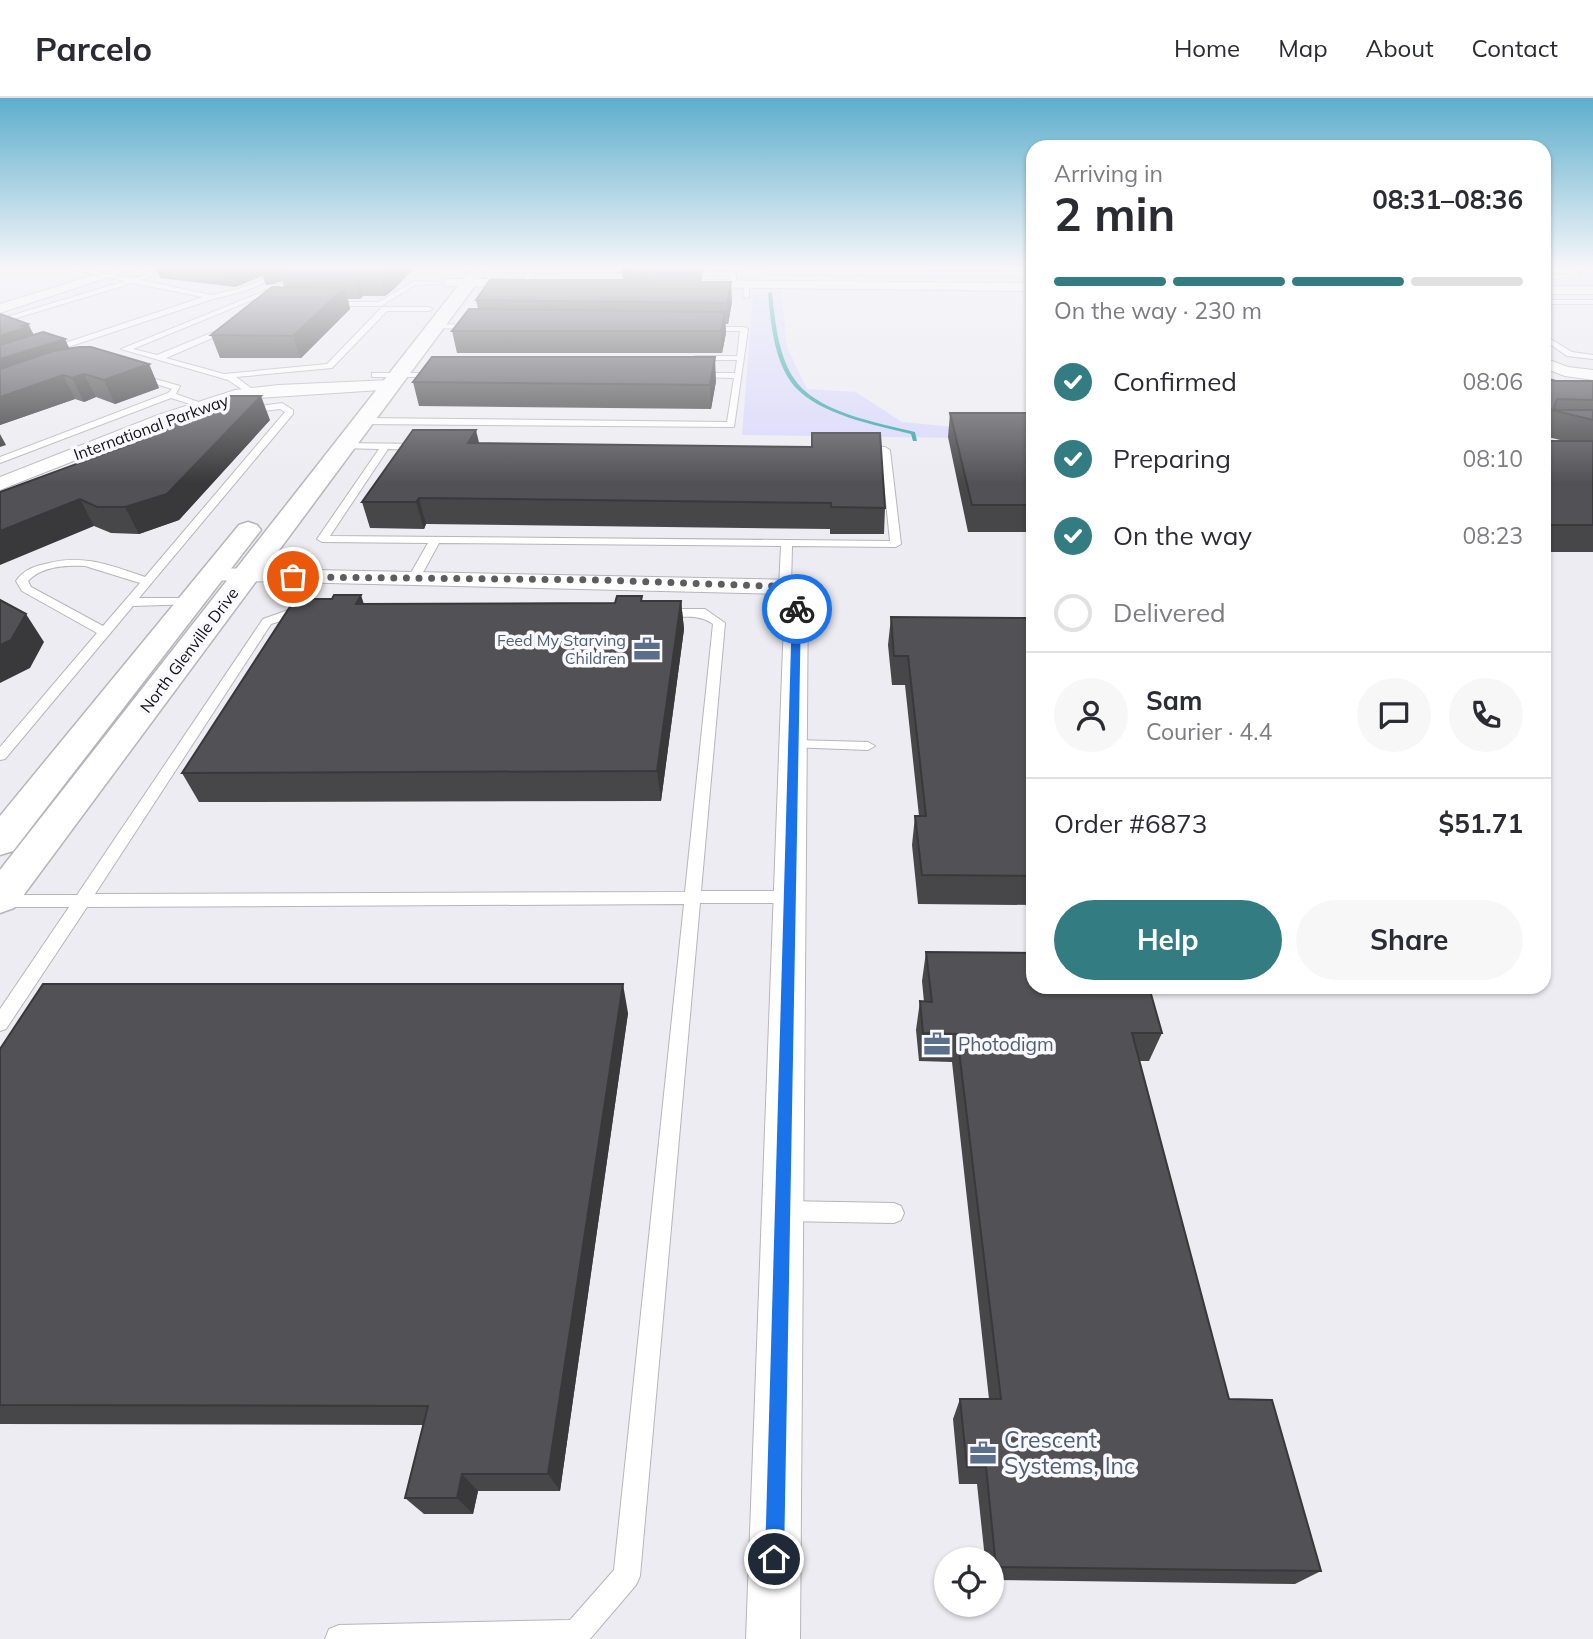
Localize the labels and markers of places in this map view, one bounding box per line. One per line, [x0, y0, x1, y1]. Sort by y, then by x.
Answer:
pin [263, 547, 323, 607]
place label: Feed My Starving Children [497, 630, 626, 668]
office icon: Feed My Starving Children [632, 634, 662, 664]
office icon: Photodigm [922, 1029, 952, 1059]
place label: Photodigm [958, 1032, 1054, 1056]
place label: Crescent Systems, Inc [1004, 1425, 1135, 1480]
office icon: Crescent Systems, Inc [968, 1438, 998, 1468]
pin [744, 1529, 804, 1589]

